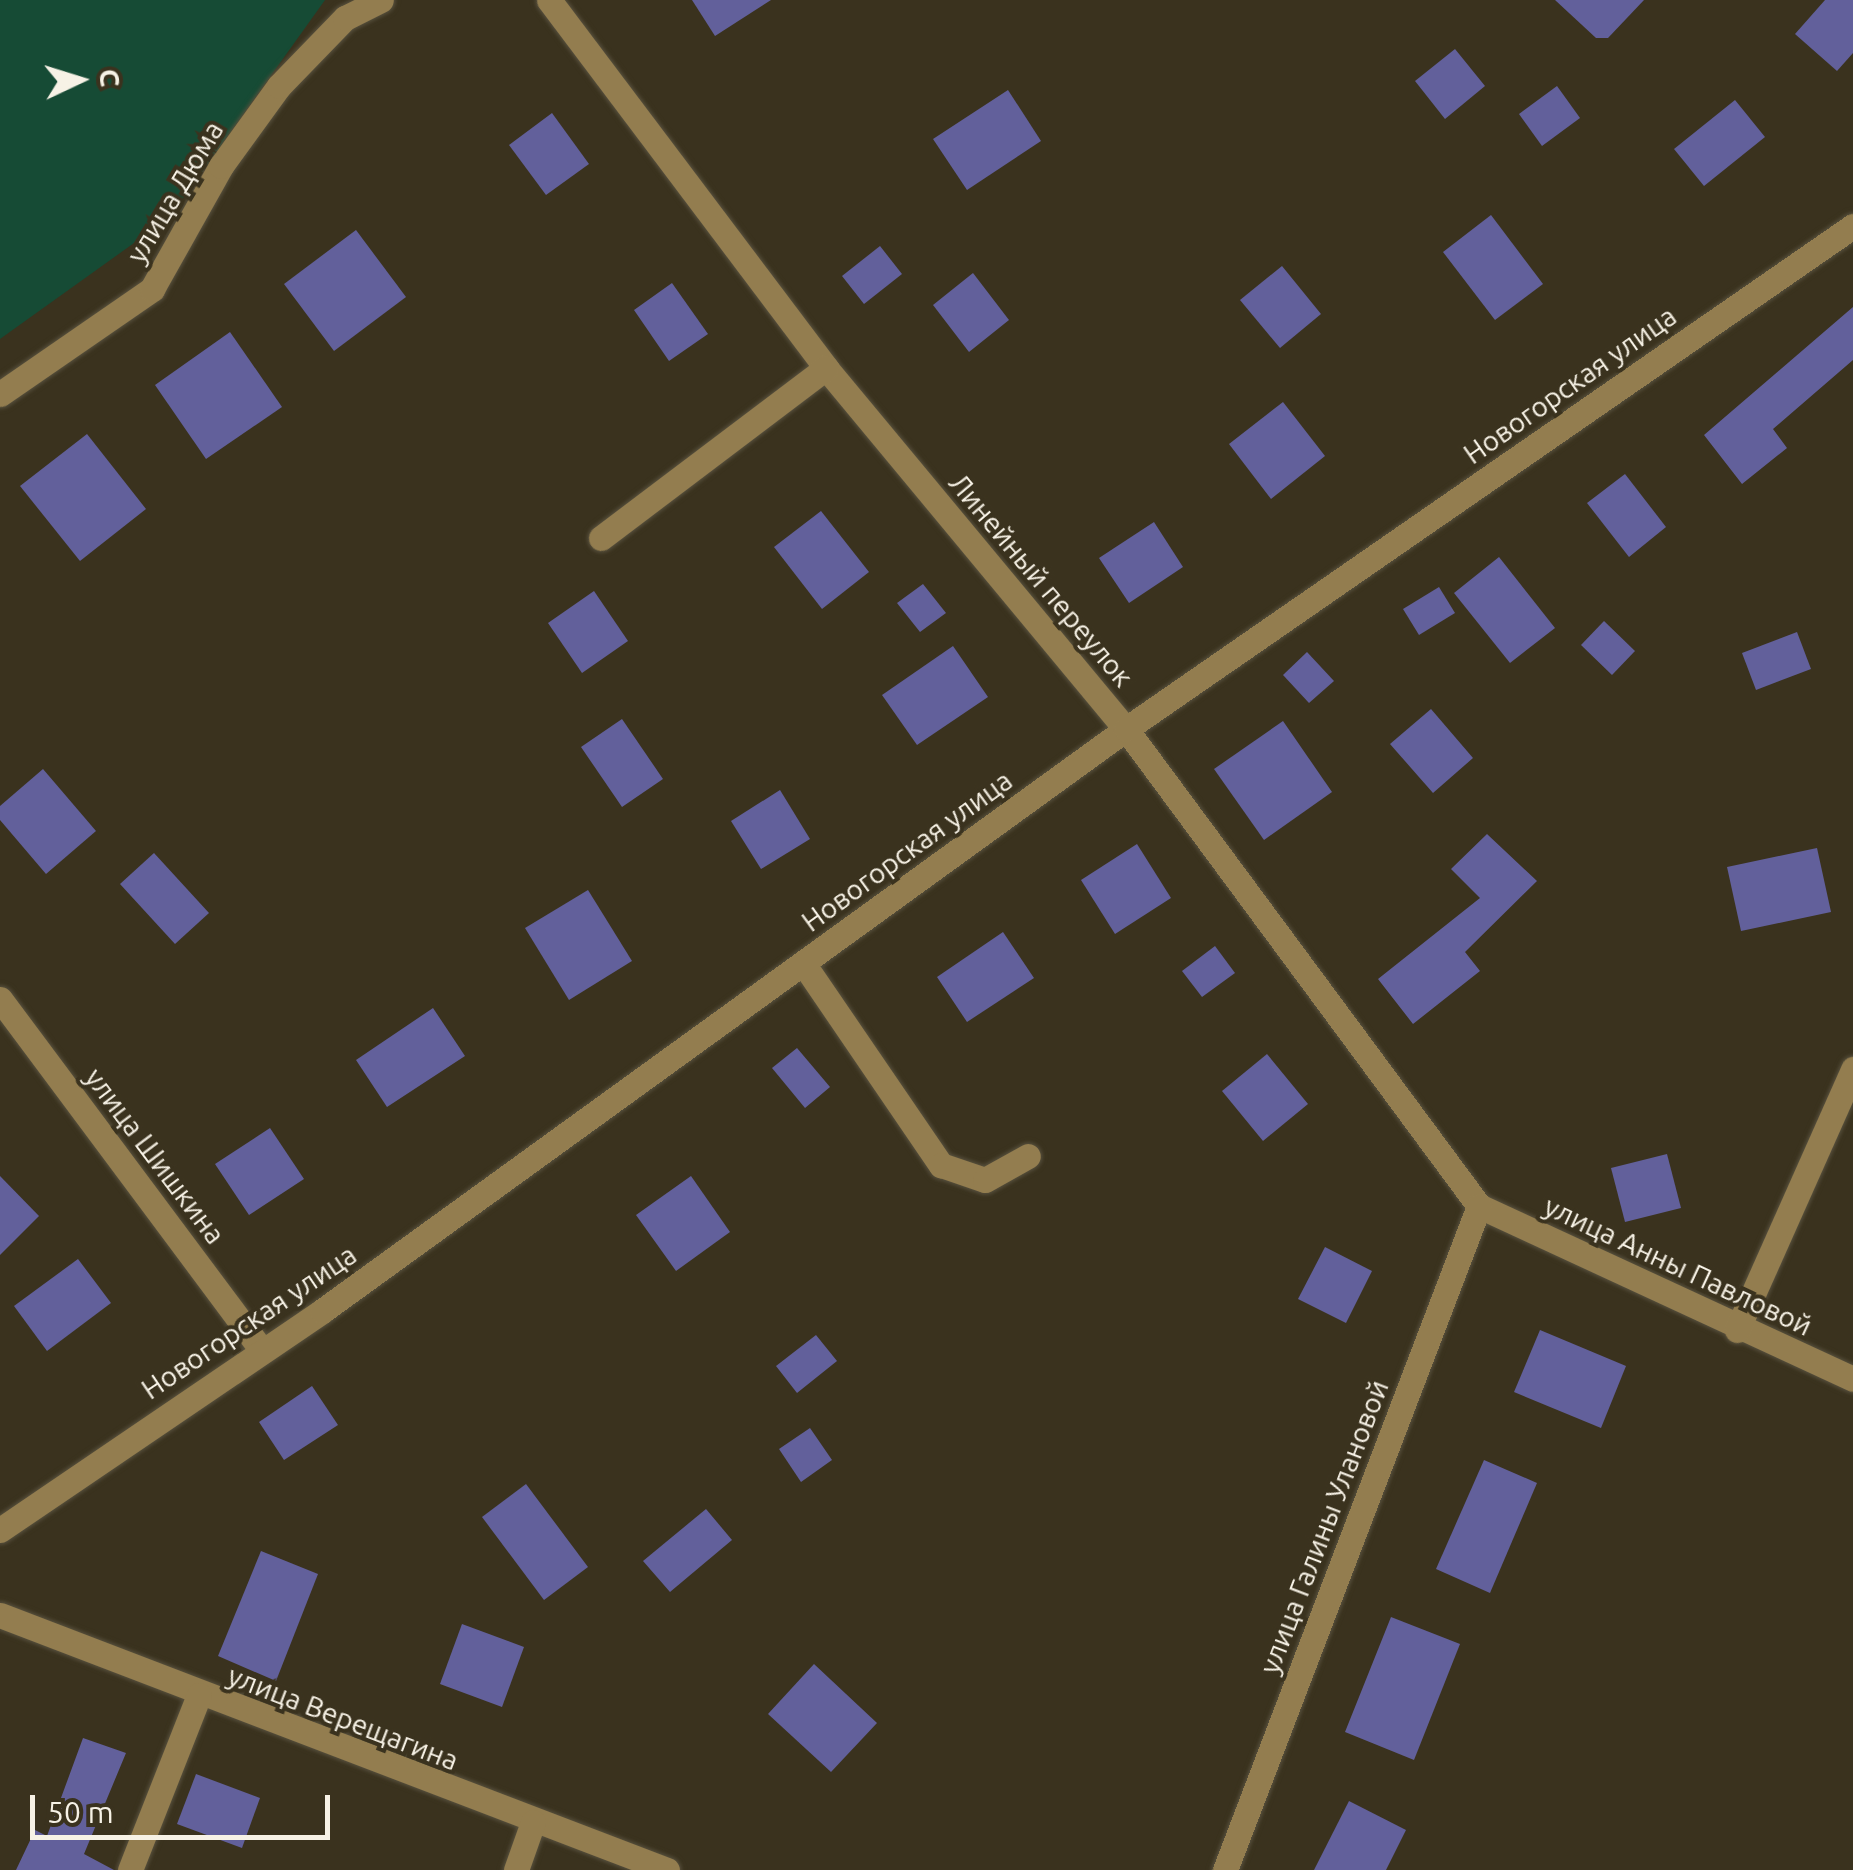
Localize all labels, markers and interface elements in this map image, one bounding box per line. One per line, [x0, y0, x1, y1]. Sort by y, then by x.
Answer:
north arrow [30, 30, 130, 130]
text: С [94, 68, 127, 88]
street label: улица Дюма [120, 115, 230, 269]
street label: Новогорская улица [1457, 299, 1683, 471]
street label: Линейный переулок [942, 467, 1140, 693]
street label: Новогорская улица [795, 763, 1019, 939]
street label: улица Шишкина [78, 1062, 232, 1250]
street label: улица Анны Павловой [1539, 1189, 1817, 1343]
street label: Новогорская улица [135, 1238, 363, 1406]
street label: улица Галины Улановой [1252, 1375, 1396, 1679]
street label: улица Верещагина [223, 1659, 463, 1777]
scale bar [35, 1775, 335, 1837]
text: 50 m [47, 1795, 114, 1829]

